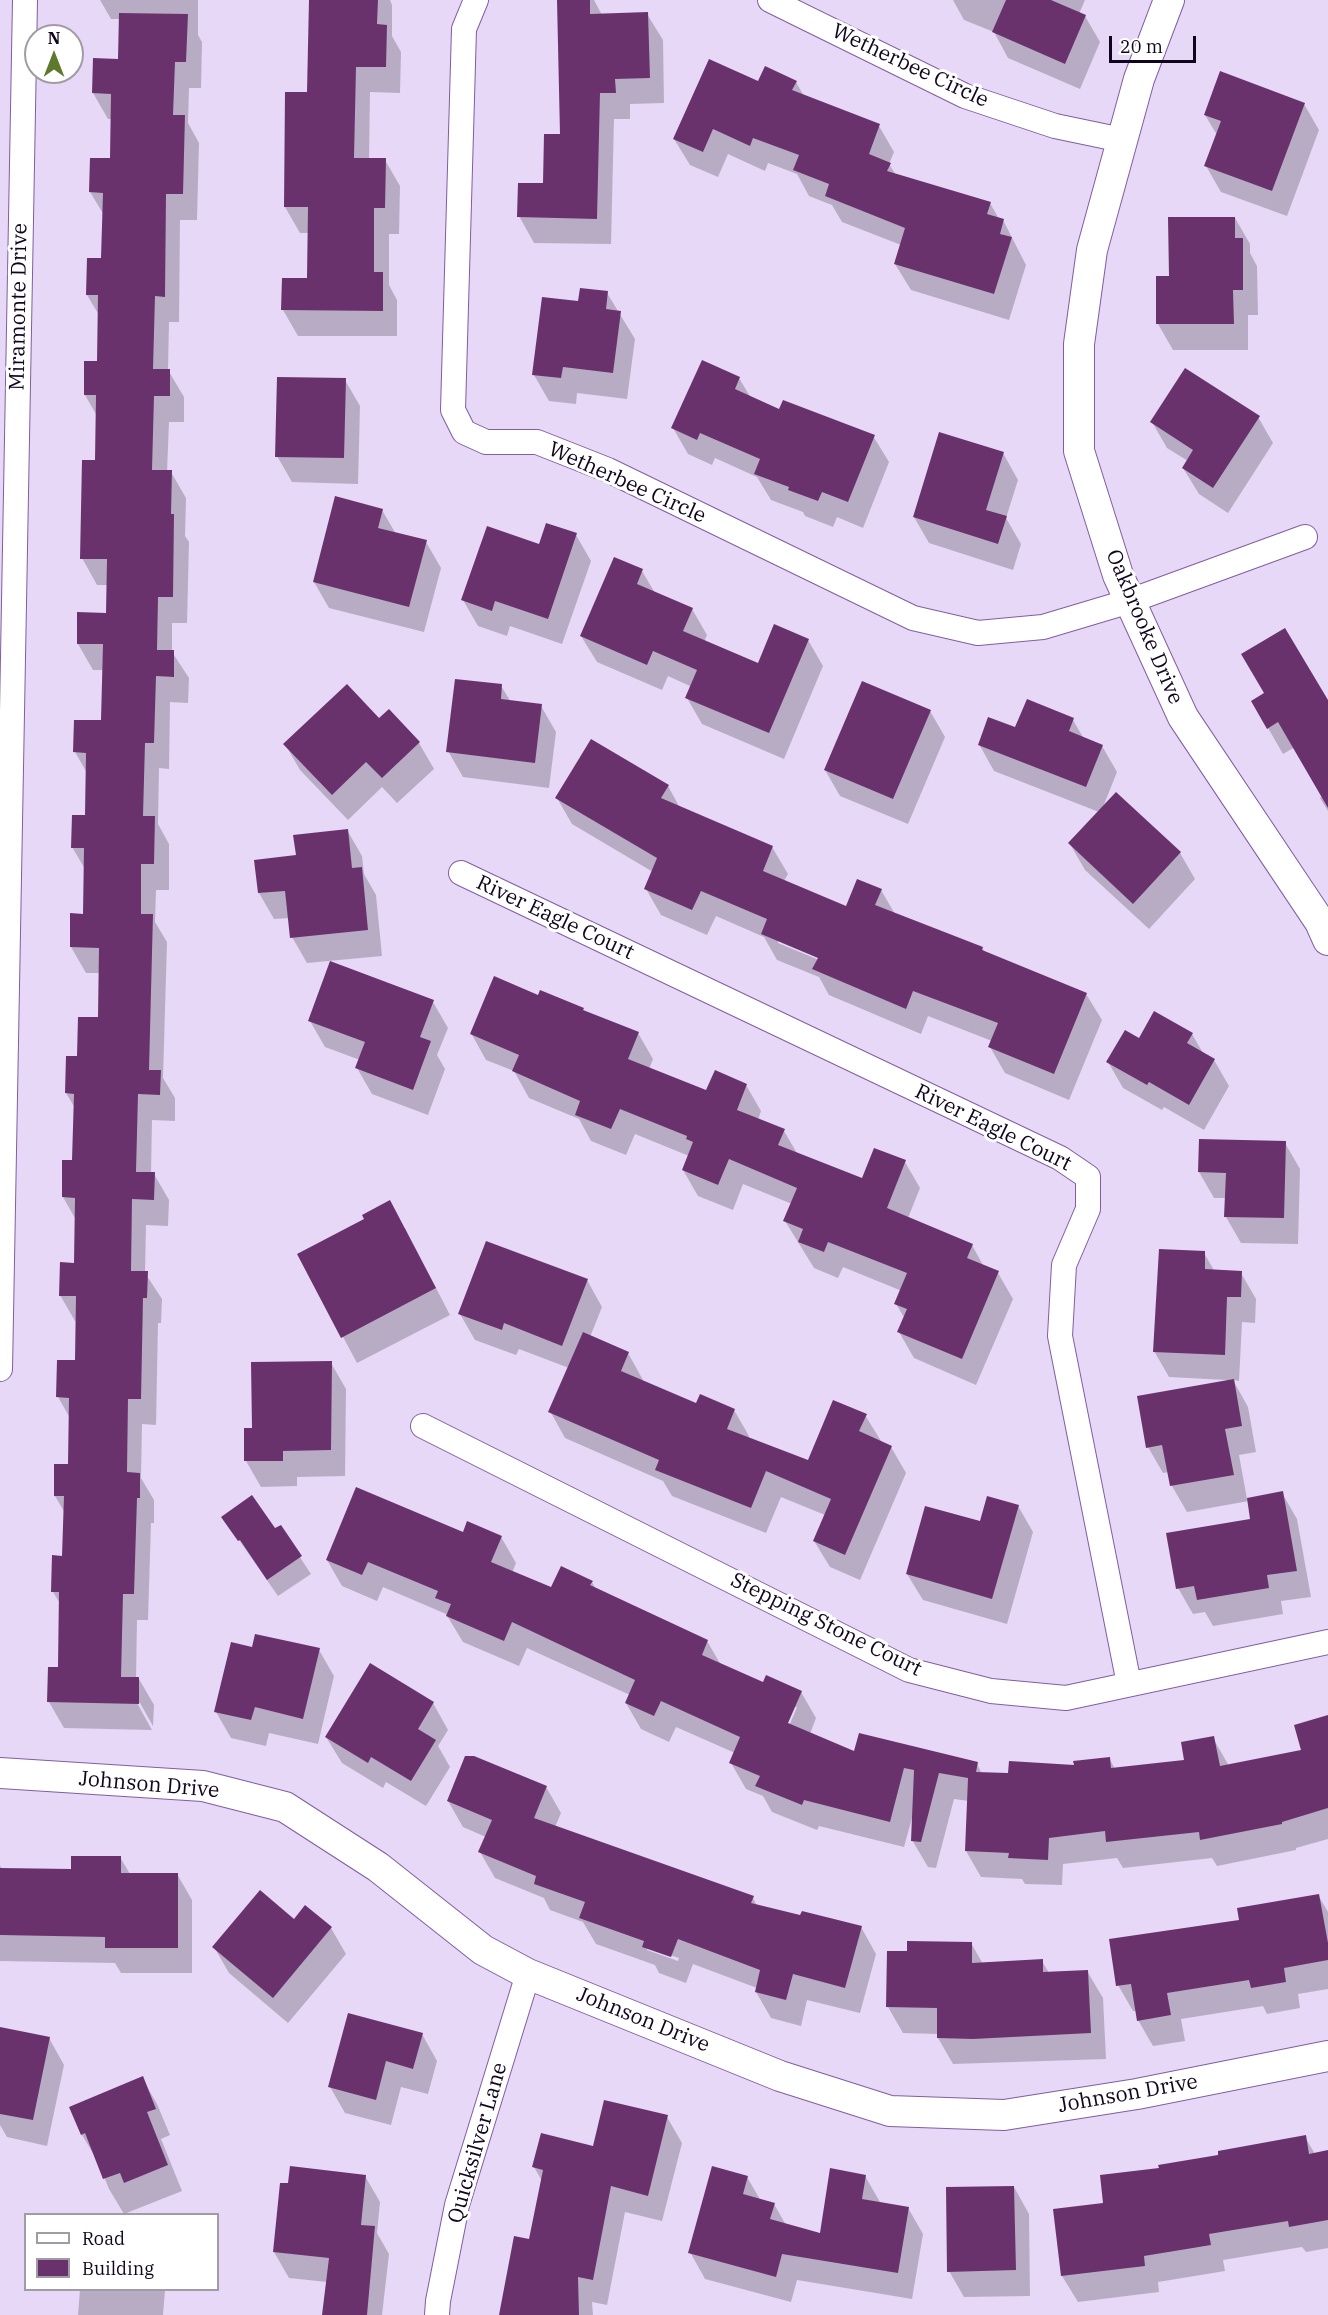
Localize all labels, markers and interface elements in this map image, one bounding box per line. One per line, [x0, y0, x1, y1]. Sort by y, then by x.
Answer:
street label: Wetherbee Circle [828, 19, 992, 113]
north arrow [24, 24, 84, 84]
scale bar [1112, 24, 1199, 62]
text: N [48, 28, 60, 48]
text: 20 m [1120, 35, 1163, 58]
street label: Miramonte Drive [5, 223, 33, 391]
street label: Wetherbee Circle [544, 437, 710, 529]
street label: Oakbrooke Drive [1100, 546, 1188, 708]
street label: River Eagle Court [472, 870, 638, 966]
street label: River Eagle Court [911, 1079, 1075, 1177]
street label: Stepping Stone Court [726, 1568, 926, 1682]
street label: Johnson Drive [78, 1766, 220, 1804]
street label: Johnson Drive [573, 1982, 713, 2058]
street label: Quicksilver Lane [443, 2060, 513, 2226]
street label: Johnson Drive [1056, 2069, 1200, 2119]
legend [24, 2213, 219, 2291]
text: Road [82, 2227, 125, 2250]
text: Building [82, 2257, 154, 2280]

